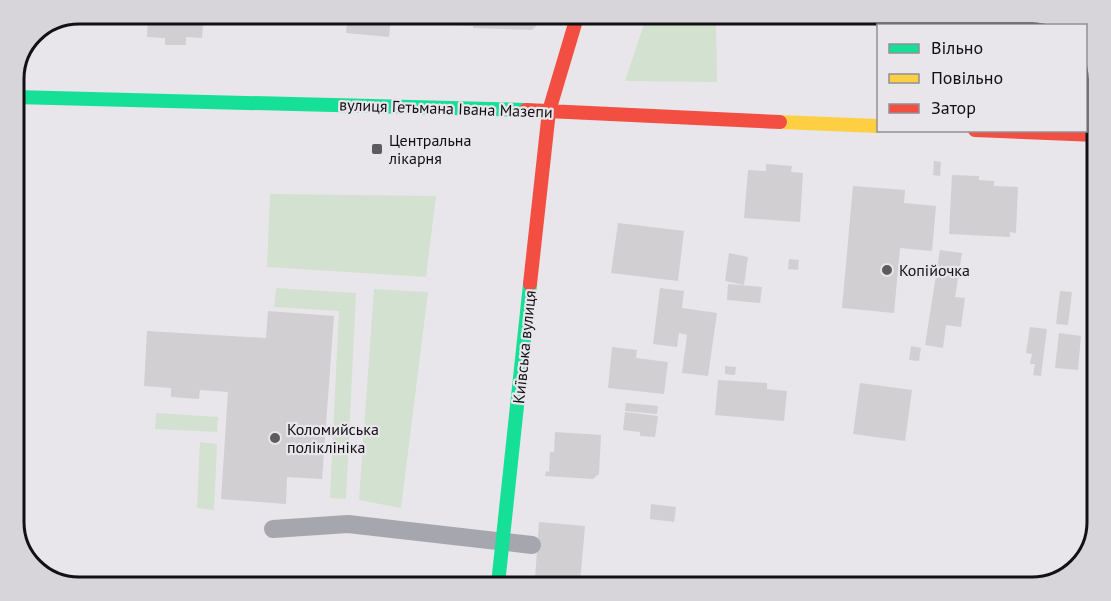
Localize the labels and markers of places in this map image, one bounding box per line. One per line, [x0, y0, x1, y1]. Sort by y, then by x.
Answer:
place label: Центральна лікарня [388, 130, 471, 168]
marker: Центральна лікарня [370, 142, 384, 156]
place label: Копійочка [899, 260, 970, 280]
marker: Копійочка [880, 263, 894, 277]
place label: Коломийська поліклініка [287, 419, 379, 457]
marker: Коломийська поліклініка [268, 431, 282, 445]

